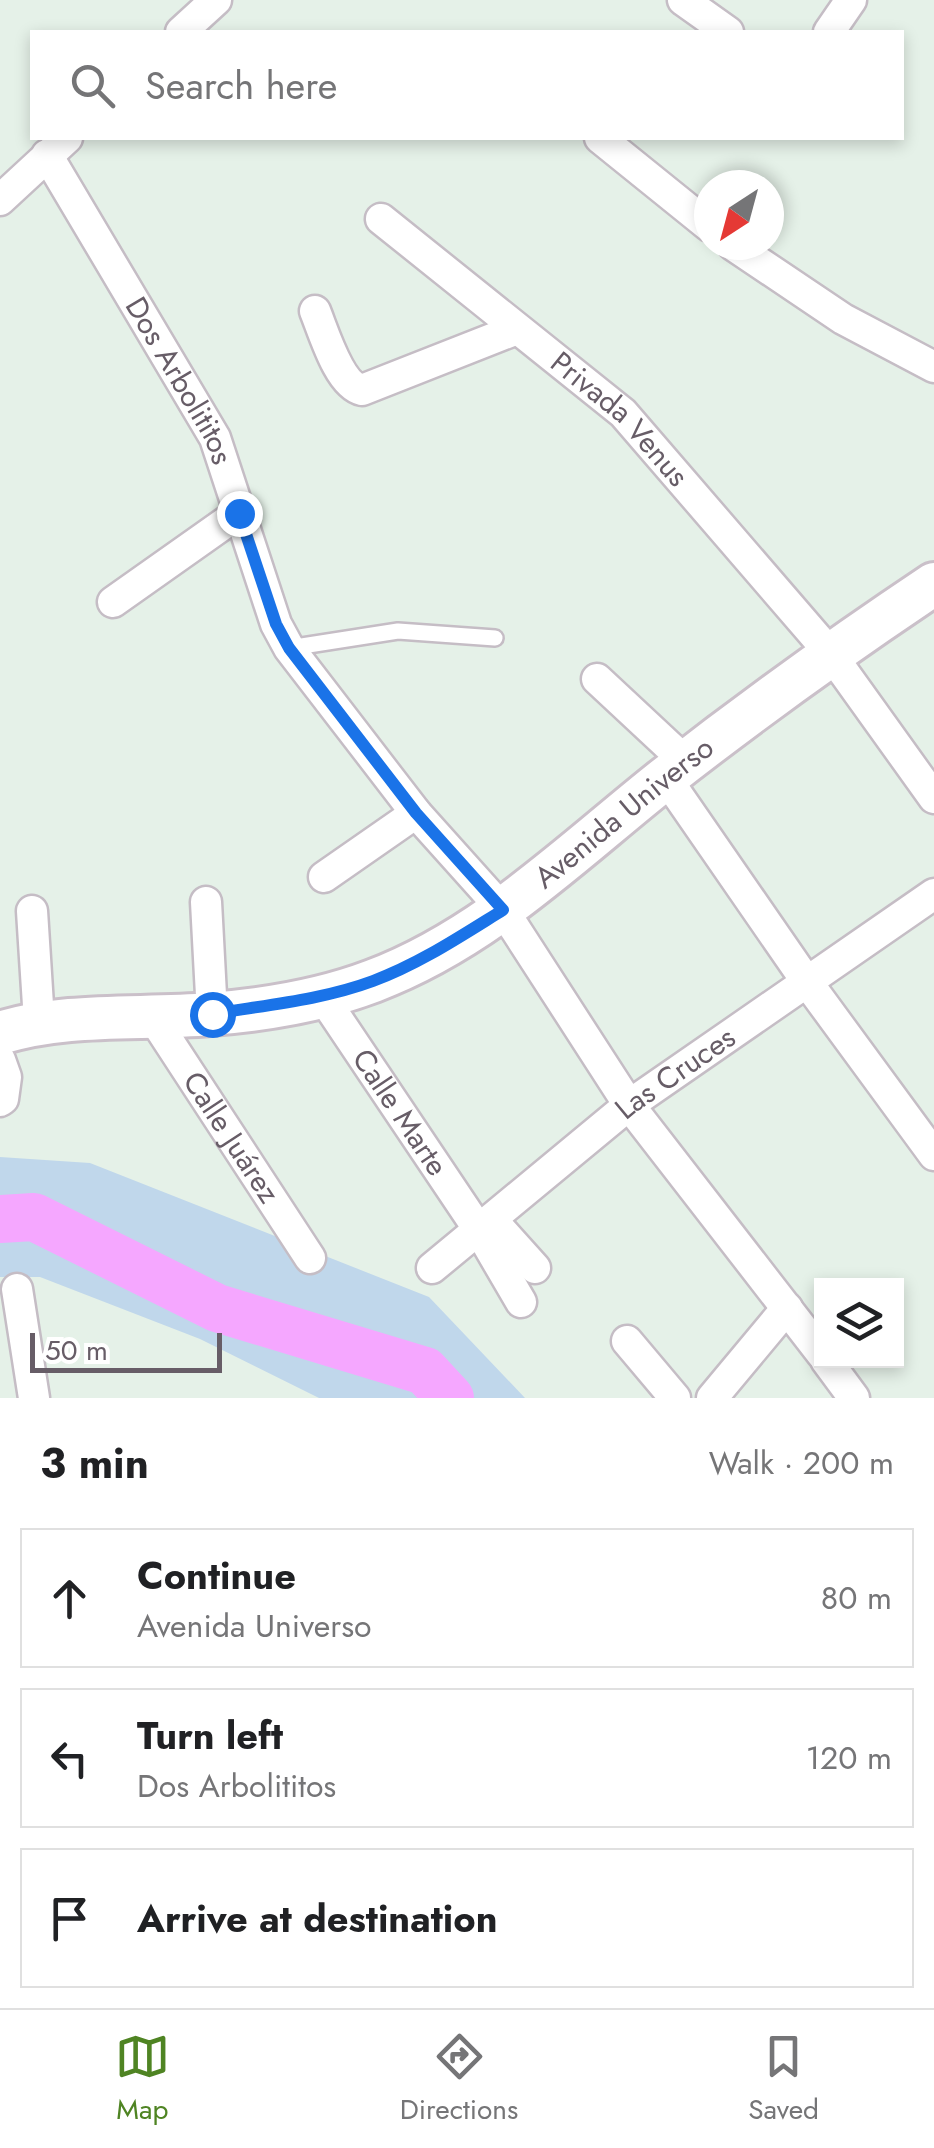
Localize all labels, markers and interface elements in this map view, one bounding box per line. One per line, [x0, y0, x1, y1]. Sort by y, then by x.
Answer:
search box [30, 30, 904, 140]
icon: search [65, 58, 120, 113]
text: Search here [145, 58, 337, 113]
north arrow [694, 170, 784, 260]
street label: Dos Arbolititos [115, 289, 244, 470]
street label: Privada Venus [542, 341, 699, 496]
route end [217, 491, 263, 537]
street label: Avenida Universo [525, 726, 722, 898]
route start [190, 992, 236, 1038]
street label: Las Cruces [605, 1016, 744, 1129]
street label: Calle Marte [342, 1040, 459, 1184]
street label: Calle Juárez [173, 1063, 291, 1212]
map controls [814, 1278, 904, 1368]
button: layers [814, 1278, 904, 1368]
scale bar [30, 1328, 222, 1372]
text: 50 m [45, 1330, 108, 1371]
text: 3 min [40, 1433, 149, 1494]
text: Walk · 200 m [709, 1440, 894, 1486]
text: Continue [137, 1548, 296, 1603]
icon: ahead [42, 1571, 97, 1626]
text: 80 m [821, 1575, 892, 1621]
text: Avenida Universo [137, 1603, 372, 1649]
text: Turn left [137, 1708, 283, 1763]
icon: left [42, 1731, 97, 1786]
text: 120 m [806, 1735, 892, 1781]
text: Dos Arbolititos [137, 1763, 336, 1809]
icon: arrive [42, 1891, 97, 1946]
text: Arrive at destination [137, 1891, 498, 1946]
tab: Map [115, 2029, 170, 2130]
tab: Directions [400, 2029, 518, 2130]
tab: Saved [748, 2029, 819, 2130]

